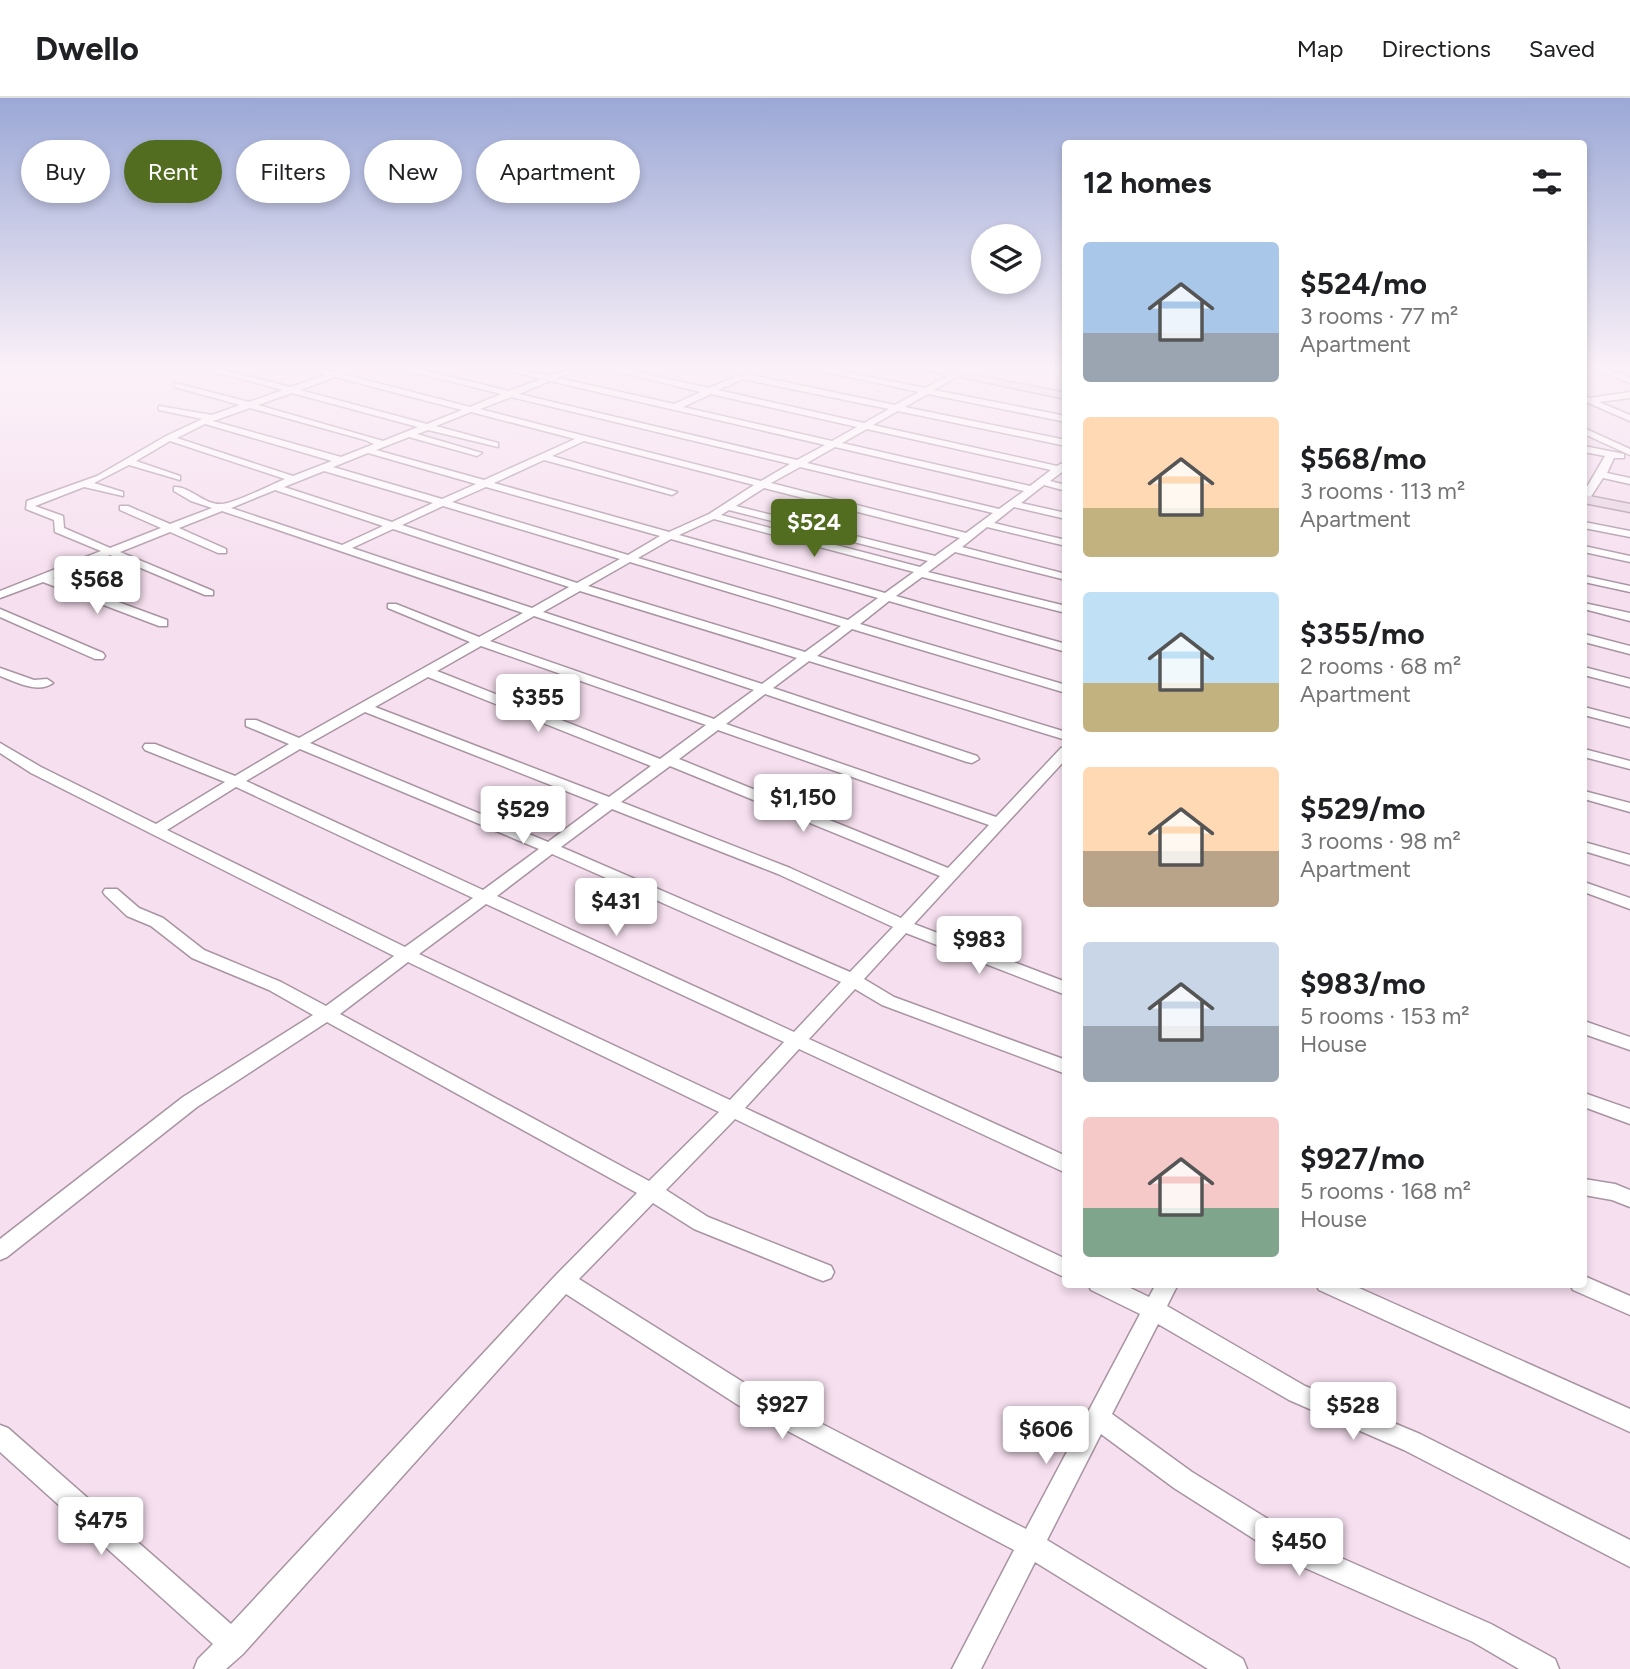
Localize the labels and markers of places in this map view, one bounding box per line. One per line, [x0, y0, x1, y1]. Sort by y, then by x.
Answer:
pin: $524 [773, 500, 855, 559]
pin: $568 [56, 556, 138, 616]
pin: $355 [497, 674, 579, 734]
pin: $1,150 [746, 774, 860, 834]
pin: $529 [482, 786, 564, 846]
pin: $431 [575, 878, 657, 938]
pin: $983 [938, 916, 1020, 976]
pin: $927 [741, 1382, 823, 1441]
pin: $528 [1312, 1382, 1394, 1442]
pin: $606 [1005, 1406, 1087, 1466]
pin: $475 [60, 1498, 142, 1557]
pin: $450 [1258, 1518, 1340, 1578]

